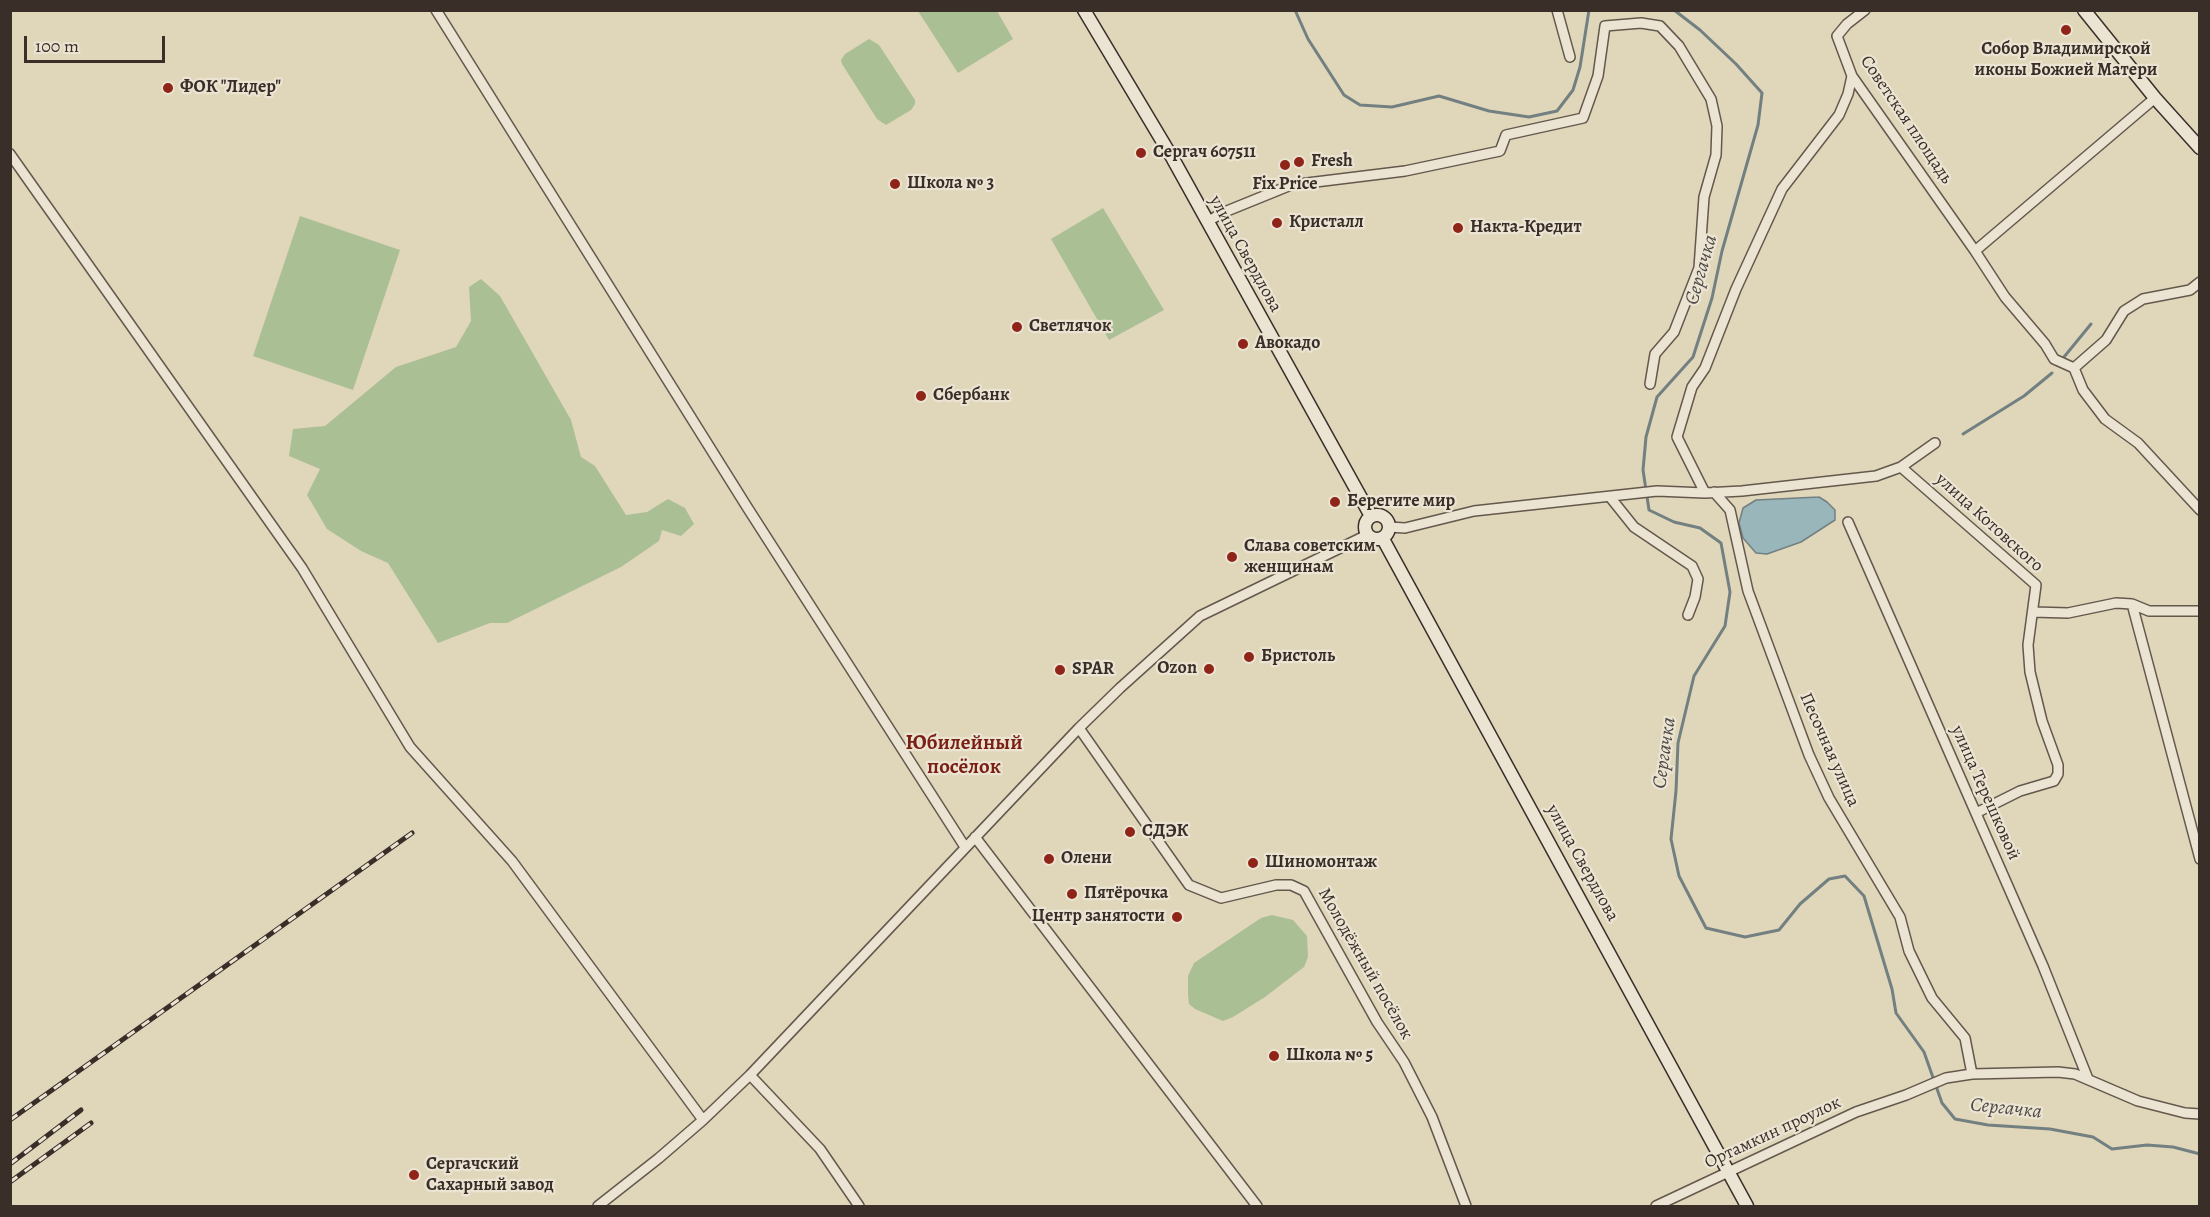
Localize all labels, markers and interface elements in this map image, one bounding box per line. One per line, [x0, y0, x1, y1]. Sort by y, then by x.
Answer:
marker: Собор Владимирской иконы Божией Матери [2059, 23, 2073, 37]
scale bar [27, 24, 168, 62]
text: 100 m [35, 34, 79, 58]
place label: Собор Владимирской иконы Божией Матери [1975, 39, 2157, 82]
street label: Советская площадь [1855, 52, 1957, 188]
place label: ФОК "Лидер" [180, 77, 281, 99]
marker: ФОК "Лидер" [161, 81, 175, 95]
place label: Сергач 607511 [1153, 142, 1256, 164]
marker: Сергач 607511 [1134, 146, 1148, 160]
place label: Fresh [1311, 151, 1353, 173]
marker: Fresh [1292, 155, 1306, 169]
marker: Fix Price [1278, 158, 1292, 172]
place label: Школа № 3 [907, 173, 994, 195]
place label: Fix Price [1252, 174, 1318, 196]
marker: Школа № 3 [888, 177, 902, 191]
street label: улица Свердлова [1204, 192, 1286, 316]
place label: Кристалл [1289, 212, 1364, 234]
marker: Кристалл [1270, 216, 1284, 230]
place label: Накта-Кредит [1470, 217, 1582, 239]
marker: Накта-Кредит [1451, 221, 1465, 235]
water label: Сергачка [1681, 232, 1723, 308]
place label: Светлячок [1029, 316, 1111, 338]
marker: Светлячок [1010, 320, 1024, 334]
place label: Авокадо [1255, 333, 1320, 355]
marker: Авокадо [1236, 337, 1250, 351]
place label: Сбербанк [933, 385, 1010, 407]
marker: Сбербанк [914, 389, 928, 403]
street label: улица Котовского [1931, 469, 2047, 577]
place label: Берегите мир [1347, 491, 1455, 513]
marker: Берегите мир [1328, 495, 1342, 509]
place label: Слава советским женщинам [1244, 536, 1376, 578]
marker: Слава советским женщинам [1225, 550, 1239, 564]
place label: Бристоль [1261, 646, 1335, 668]
marker: Бристоль [1242, 650, 1256, 664]
place label: Ozon [1157, 658, 1197, 680]
place label: SPAR [1072, 659, 1114, 681]
marker: Ozon [1202, 662, 1216, 676]
marker: SPAR [1053, 663, 1067, 677]
street label: Песочная улица [1794, 689, 1864, 811]
water label: Сергачка [1648, 716, 1682, 790]
street label: улица Терешковой [1946, 722, 2024, 864]
district label: Юбилейный посёлок [905, 731, 1023, 781]
street label: улица Свердлова [1541, 801, 1623, 925]
place label: СДЭК [1142, 821, 1188, 843]
marker: СДЭК [1123, 825, 1137, 839]
place label: Олени [1061, 848, 1112, 870]
marker: Олени [1042, 852, 1056, 866]
place label: Шиномонтаж [1265, 852, 1377, 874]
marker: Шиномонтаж [1246, 856, 1260, 870]
place label: Пятёрочка [1084, 883, 1168, 905]
street label: Молодёжный посёлок [1313, 884, 1417, 1044]
marker: Пятёрочка [1065, 887, 1079, 901]
place label: Центр занятости [1032, 906, 1165, 928]
marker: Центр занятости [1170, 910, 1184, 924]
place label: Школа № 5 [1286, 1045, 1373, 1067]
marker: Школа № 5 [1267, 1049, 1281, 1063]
street label: Ортамкин проулок [1701, 1092, 1845, 1174]
water label: Сергачка [1969, 1093, 2043, 1125]
place label: Сергачский Сахарный завод [426, 1154, 554, 1196]
marker: Сергачский Сахарный завод [407, 1168, 421, 1182]

